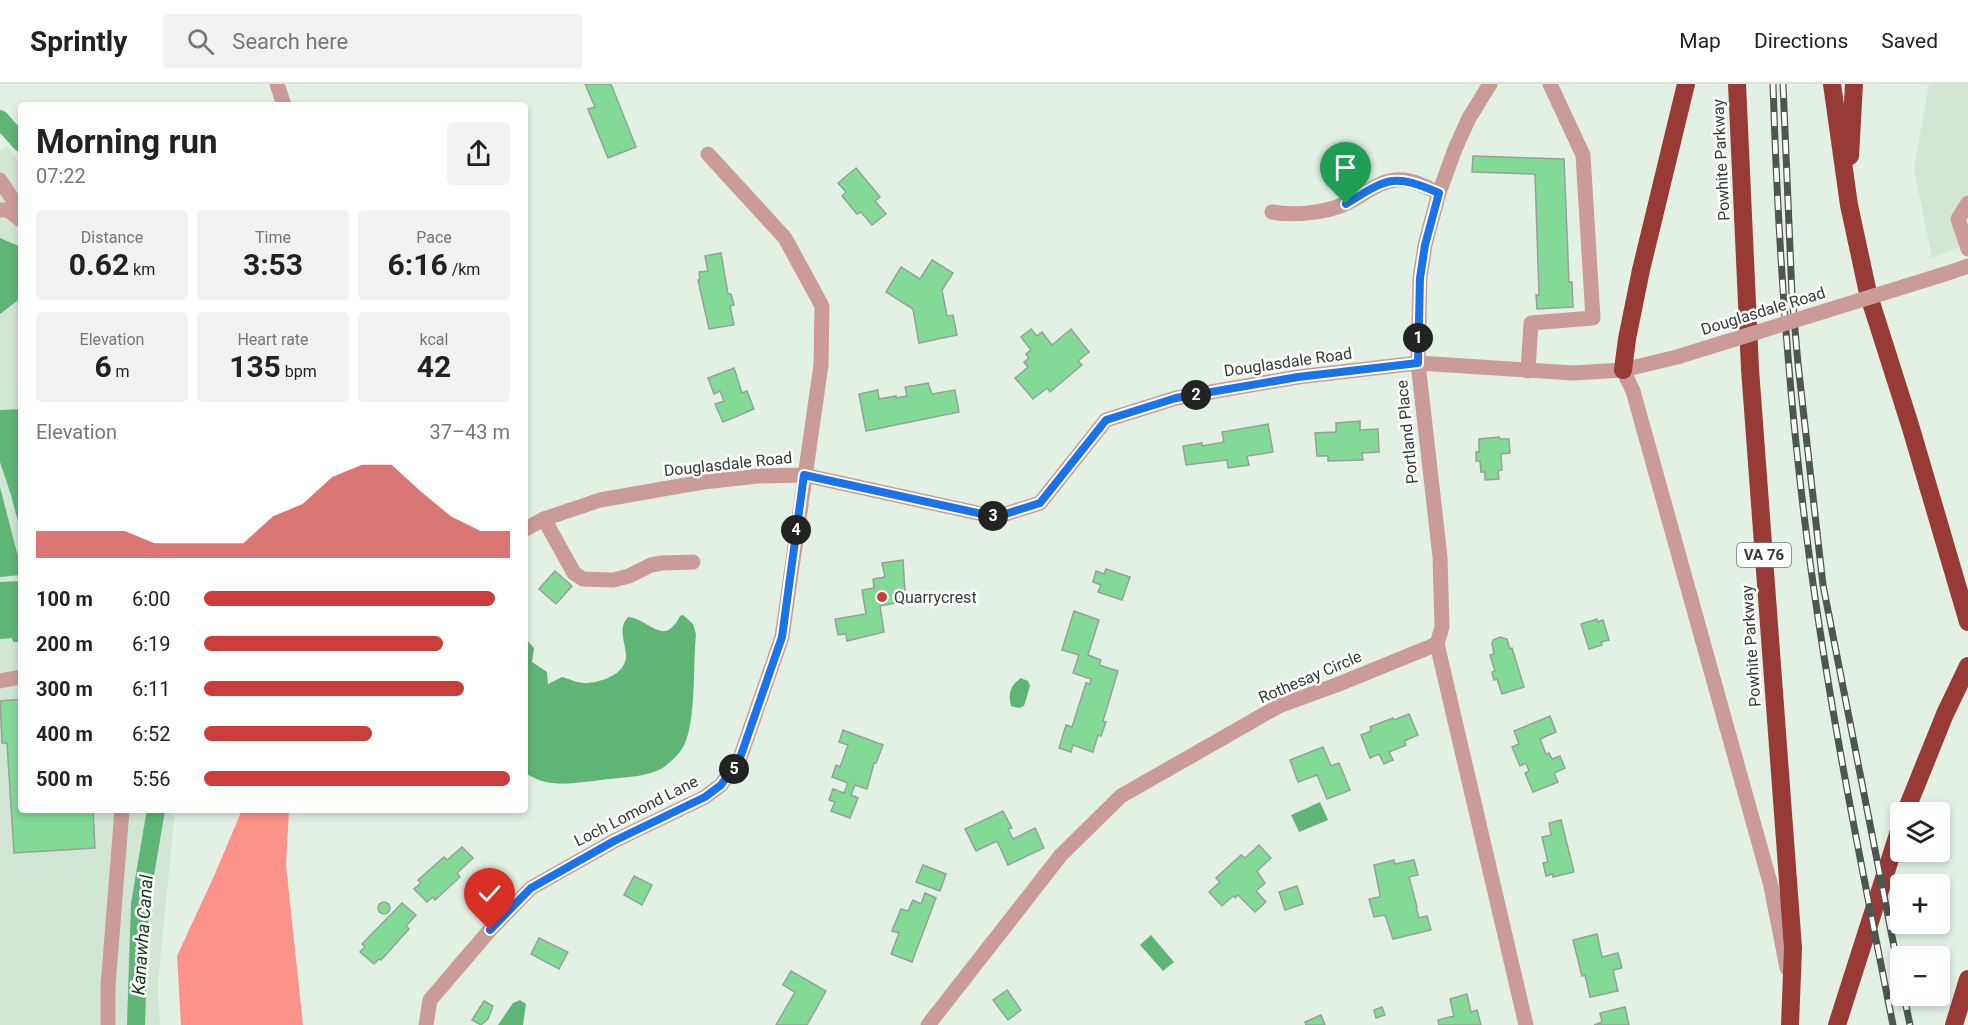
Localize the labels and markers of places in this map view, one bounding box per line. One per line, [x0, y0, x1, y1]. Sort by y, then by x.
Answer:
pin [1320, 142, 1371, 204]
pin: 1 [1403, 323, 1433, 353]
pin: 2 [1181, 380, 1211, 410]
pin: 3 [978, 501, 1008, 531]
pin: 4 [781, 515, 811, 545]
place label: Quarrycrest [894, 588, 977, 607]
marker: Quarrycrest [875, 590, 889, 604]
pin: 5 [719, 754, 749, 784]
pin [464, 868, 515, 930]

